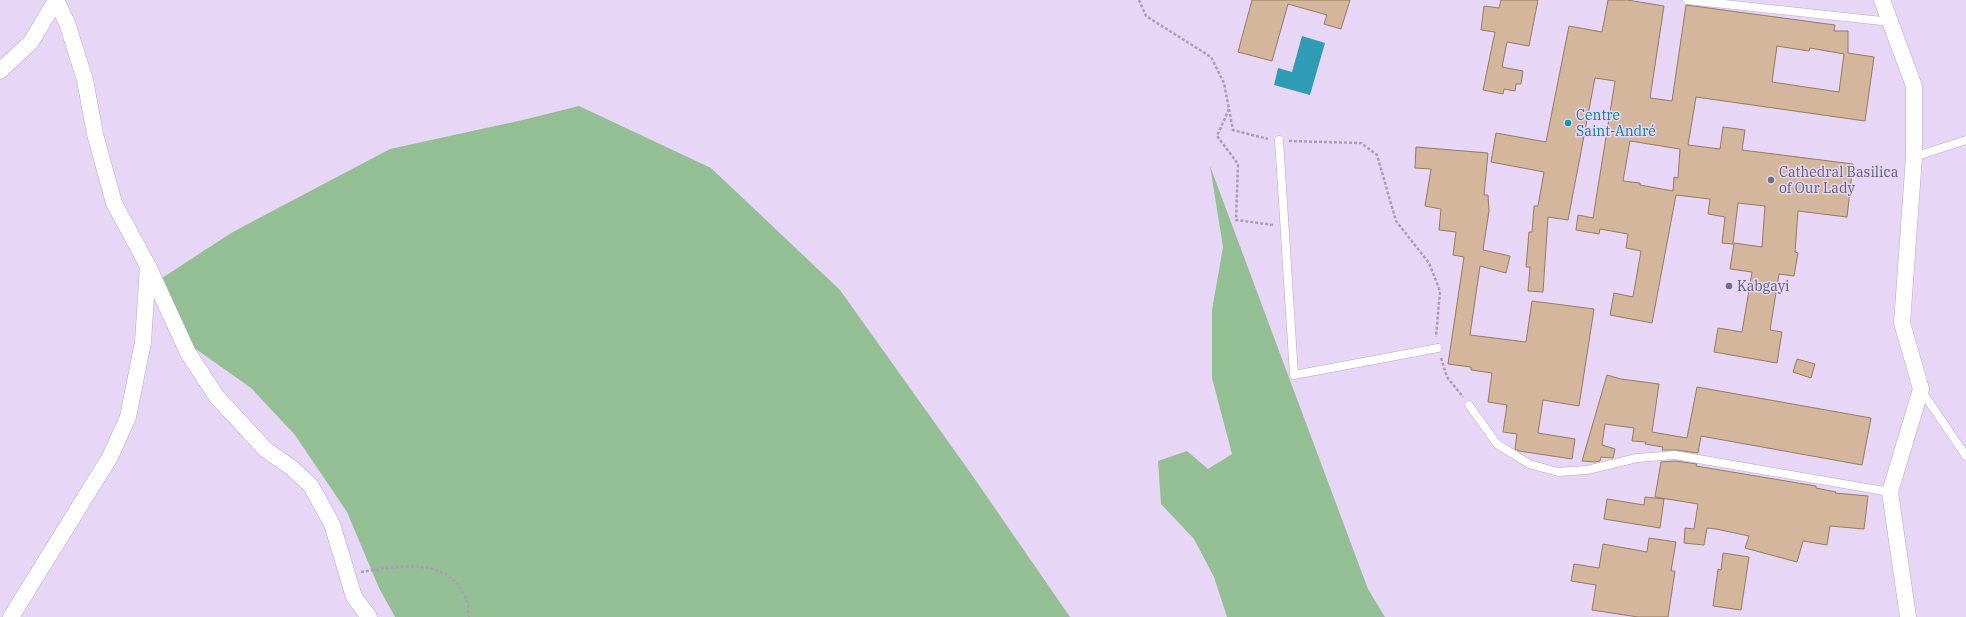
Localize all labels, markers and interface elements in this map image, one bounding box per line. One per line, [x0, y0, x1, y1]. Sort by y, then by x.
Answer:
place label: Centre Saint-André [1576, 106, 1656, 140]
marker: Centre Saint-André [1563, 118, 1573, 128]
place label: Cathedral Basilica of Our Lady [1779, 163, 1899, 197]
marker: Cathedral Basilica of Our Lady [1766, 175, 1776, 185]
place label: Kabgayi [1737, 277, 1790, 295]
marker: Kabgayi [1724, 281, 1734, 291]

